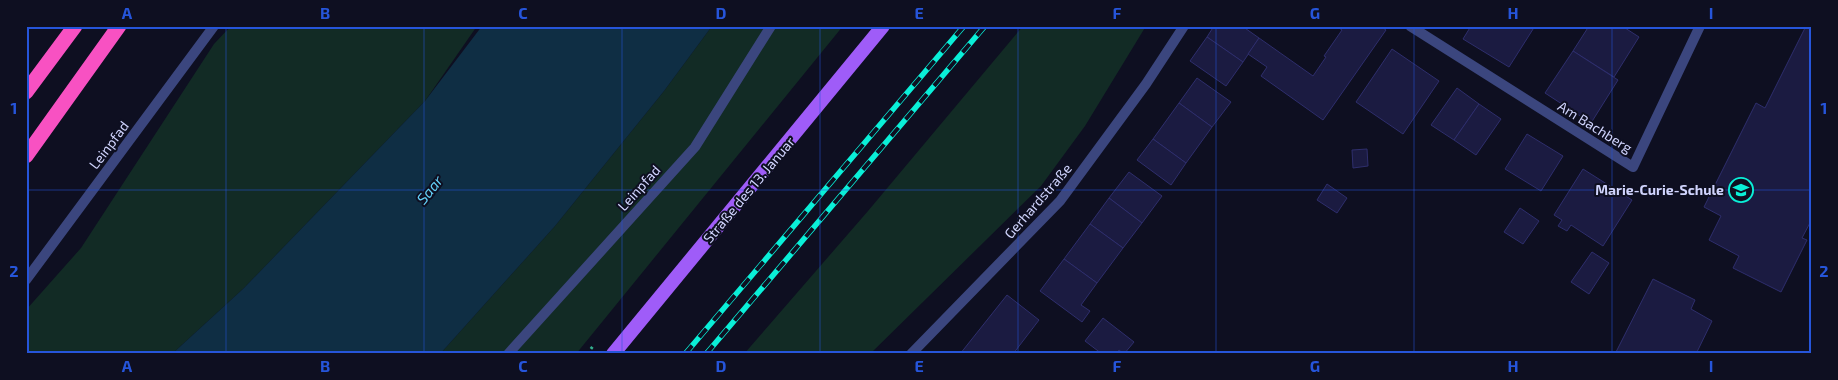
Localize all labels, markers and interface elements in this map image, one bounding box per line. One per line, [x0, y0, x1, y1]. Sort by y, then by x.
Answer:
text: A [122, 3, 133, 22]
text: B [320, 3, 330, 22]
text: C [518, 3, 528, 22]
text: D [716, 3, 727, 22]
text: E [914, 3, 924, 22]
text: F [1113, 3, 1122, 22]
text: G [1310, 3, 1320, 22]
text: H [1507, 3, 1519, 22]
text: I [1709, 3, 1713, 22]
street label: Am Bachberg [1555, 97, 1636, 156]
text: 1 [11, 98, 17, 117]
text: 1 [1821, 98, 1827, 117]
street label: Leinpfad [85, 117, 132, 172]
street label: Straße des 13. Januar [699, 133, 798, 246]
street label: Gerhardstraße [1000, 160, 1075, 242]
street label: Leinpfad [614, 161, 663, 214]
water label: Saar [412, 171, 447, 207]
school or university icon: Marie-Curie-Schule [1728, 177, 1754, 203]
place label: Marie-Curie-Schule [1595, 181, 1724, 198]
text: 2 [9, 261, 19, 280]
text: 2 [1819, 261, 1829, 280]
text: A [122, 356, 133, 375]
text: B [320, 356, 330, 375]
text: C [518, 356, 528, 375]
text: D [716, 356, 727, 375]
text: E [914, 356, 924, 375]
text: F [1113, 356, 1122, 375]
text: G [1310, 356, 1320, 375]
text: H [1507, 356, 1519, 375]
text: I [1709, 356, 1713, 375]

